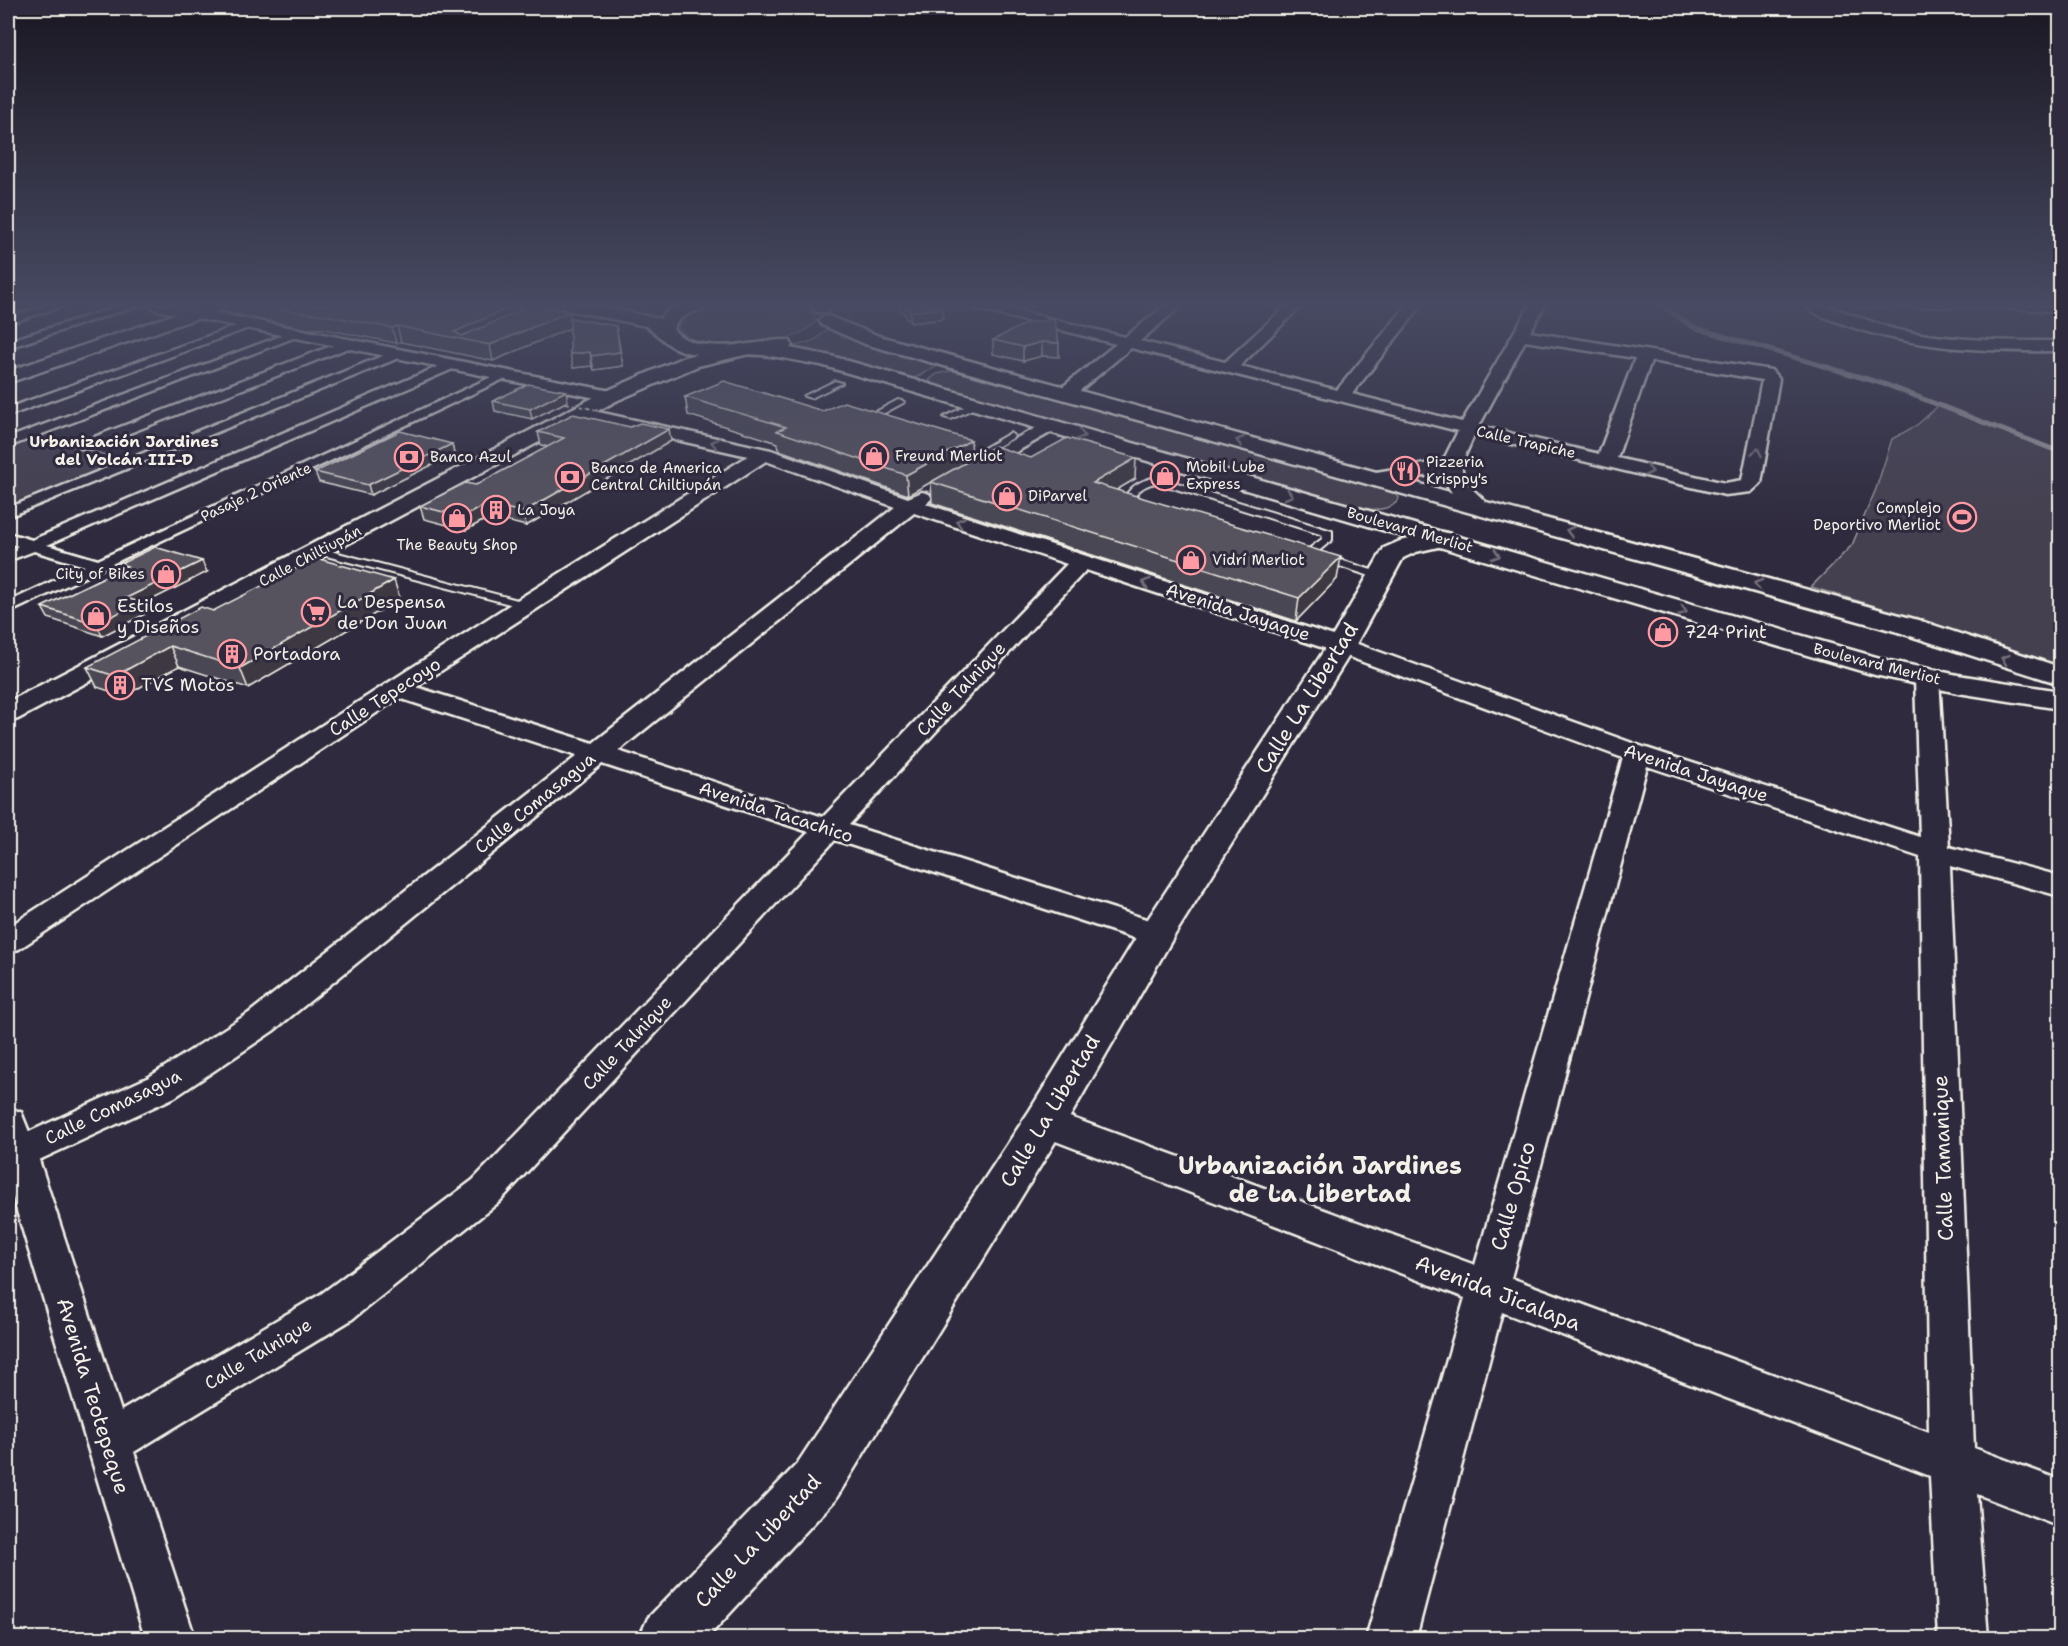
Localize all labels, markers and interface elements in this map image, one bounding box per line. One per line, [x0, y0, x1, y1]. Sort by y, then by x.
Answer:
street label: Calle Trapiche [1474, 421, 1578, 463]
one-way arrow [1075, 428, 1086, 440]
district label: Urbanización Jardines del Volcán III-D [29, 431, 219, 470]
one-way arrow [1235, 435, 1245, 448]
one-way arrow [710, 438, 720, 451]
shop icon: Freund Merliot [858, 440, 890, 472]
bank icon: Banco Azul [393, 441, 425, 473]
place label: Freund Merliot [895, 446, 1003, 466]
place label: Banco Azul [430, 447, 511, 467]
one-way arrow [1750, 447, 1763, 457]
place label: Pizzeria Krisppy's [1426, 452, 1488, 489]
restaurant icon: Pizzeria Krisppy's [1389, 455, 1421, 487]
place label: Mobil Lube Express [1186, 457, 1265, 494]
street label: Pasaje 2 Oriente [197, 458, 315, 526]
place label: Banco de America Central Chiltiupán [591, 458, 722, 495]
shop icon: Mobil Lube Express [1149, 460, 1181, 492]
bank icon: Banco de America Central Chiltiupán [554, 461, 586, 493]
one-way arrow [1644, 464, 1654, 477]
shop icon: DiParvel [991, 480, 1023, 512]
place label: DiParvel [1028, 486, 1087, 506]
one-way arrow [1283, 487, 1293, 500]
building icon: La Joya [480, 494, 512, 526]
place label: Complejo Deportivo Merliot [1813, 498, 1941, 535]
place label: La Joya [517, 500, 576, 520]
sports icon: Complejo Deportivo Merliot [1946, 501, 1978, 533]
shop icon: The Beauty Shop [441, 502, 473, 534]
street label: Boulevard Merliot [1345, 502, 1475, 558]
one-way arrow [955, 517, 966, 530]
street label: Calle Chiltiupán [255, 521, 365, 591]
one-way arrow [1565, 526, 1575, 539]
place label: The Beauty Shop [396, 535, 518, 555]
shop icon: Vidrí Merliot [1175, 544, 1207, 576]
one-way arrow [1490, 548, 1501, 560]
place label: Vidrí Merliot [1212, 550, 1305, 570]
shop icon: City of Bikes [150, 558, 182, 590]
place label: City of Bikes [55, 564, 145, 584]
street label: Avenida Jayaque [1163, 577, 1313, 647]
one-way arrow [1141, 578, 1152, 590]
one-way arrow [1753, 578, 1763, 591]
place label: La Despensa de Don Juan [337, 590, 447, 635]
place label: Estilos y Diseños [117, 594, 199, 639]
supermarket icon: La Despensa de Don Juan [300, 596, 332, 628]
shop icon: Estilos y Diseños [80, 600, 112, 632]
one-way arrow [1677, 604, 1688, 616]
shop icon: 724 Print [1647, 616, 1679, 648]
street label: Calle La Libertad [1249, 617, 1365, 779]
place label: 724 Print [1684, 620, 1767, 644]
street label: Calle Talnique [911, 637, 1011, 741]
building icon: Portadora [216, 638, 248, 670]
street label: Boulevard Merliot [1811, 639, 1943, 689]
place label: Portadora [253, 642, 340, 666]
street label: Calle Tepecoyo [325, 652, 445, 742]
one-way arrow [2000, 653, 2011, 666]
building icon: TVS Motos [104, 669, 136, 701]
place label: TVS Motos [141, 673, 235, 697]
street label: Avenida Jayaque [1621, 738, 1771, 808]
street label: Calle Comasagua [470, 747, 600, 859]
street label: Avenida Tacachico [696, 776, 856, 848]
street label: Calle Talnique [577, 991, 677, 1095]
street label: Calle La Libertad [993, 1030, 1107, 1192]
street label: Calle Comasagua [41, 1064, 185, 1150]
street label: Calle Tamanique [1926, 1075, 1960, 1241]
street label: Calle Opico [1484, 1138, 1542, 1254]
district label: Urbanización Jardines de La Libertad [1178, 1150, 1462, 1210]
street label: Avenida Jicalapa [1411, 1249, 1585, 1337]
street label: Avenida Teotepeque [50, 1294, 136, 1498]
street label: Calle Talnique [200, 1313, 316, 1395]
street label: Calle La Libertad [689, 1468, 827, 1614]

